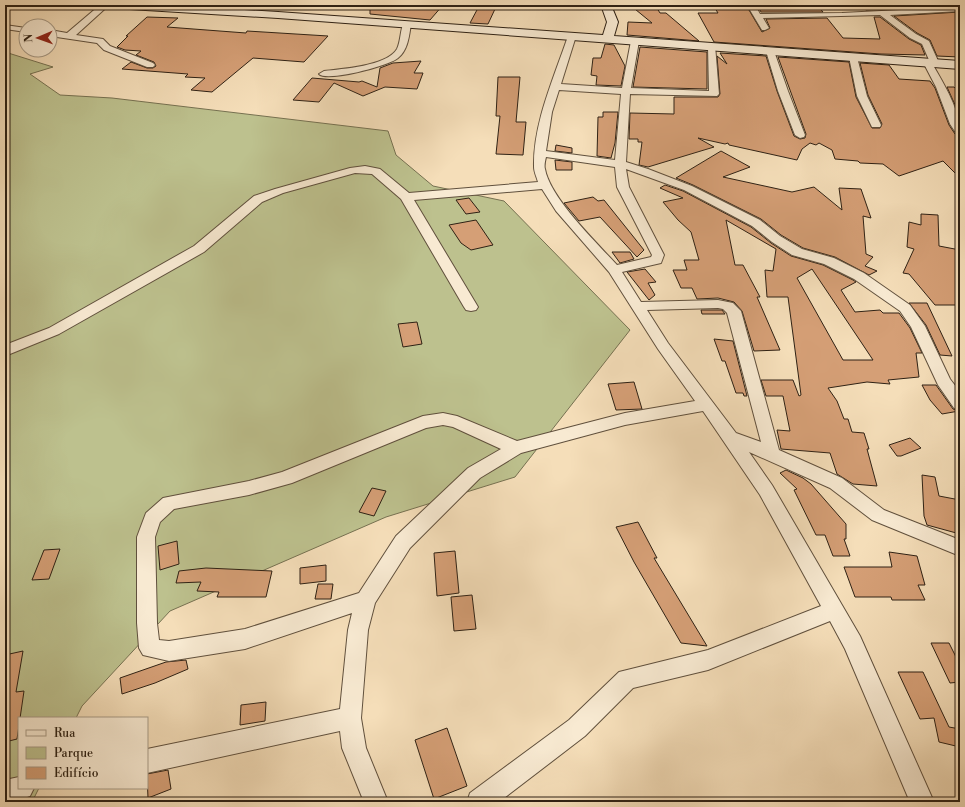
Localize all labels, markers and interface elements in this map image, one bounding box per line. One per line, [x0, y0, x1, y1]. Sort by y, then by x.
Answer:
north arrow [18, 18, 58, 58]
text: N [22, 33, 36, 43]
legend [18, 717, 148, 789]
text: Rua [54, 726, 76, 741]
text: Parque [54, 746, 93, 761]
text: Edifício [54, 766, 99, 781]

